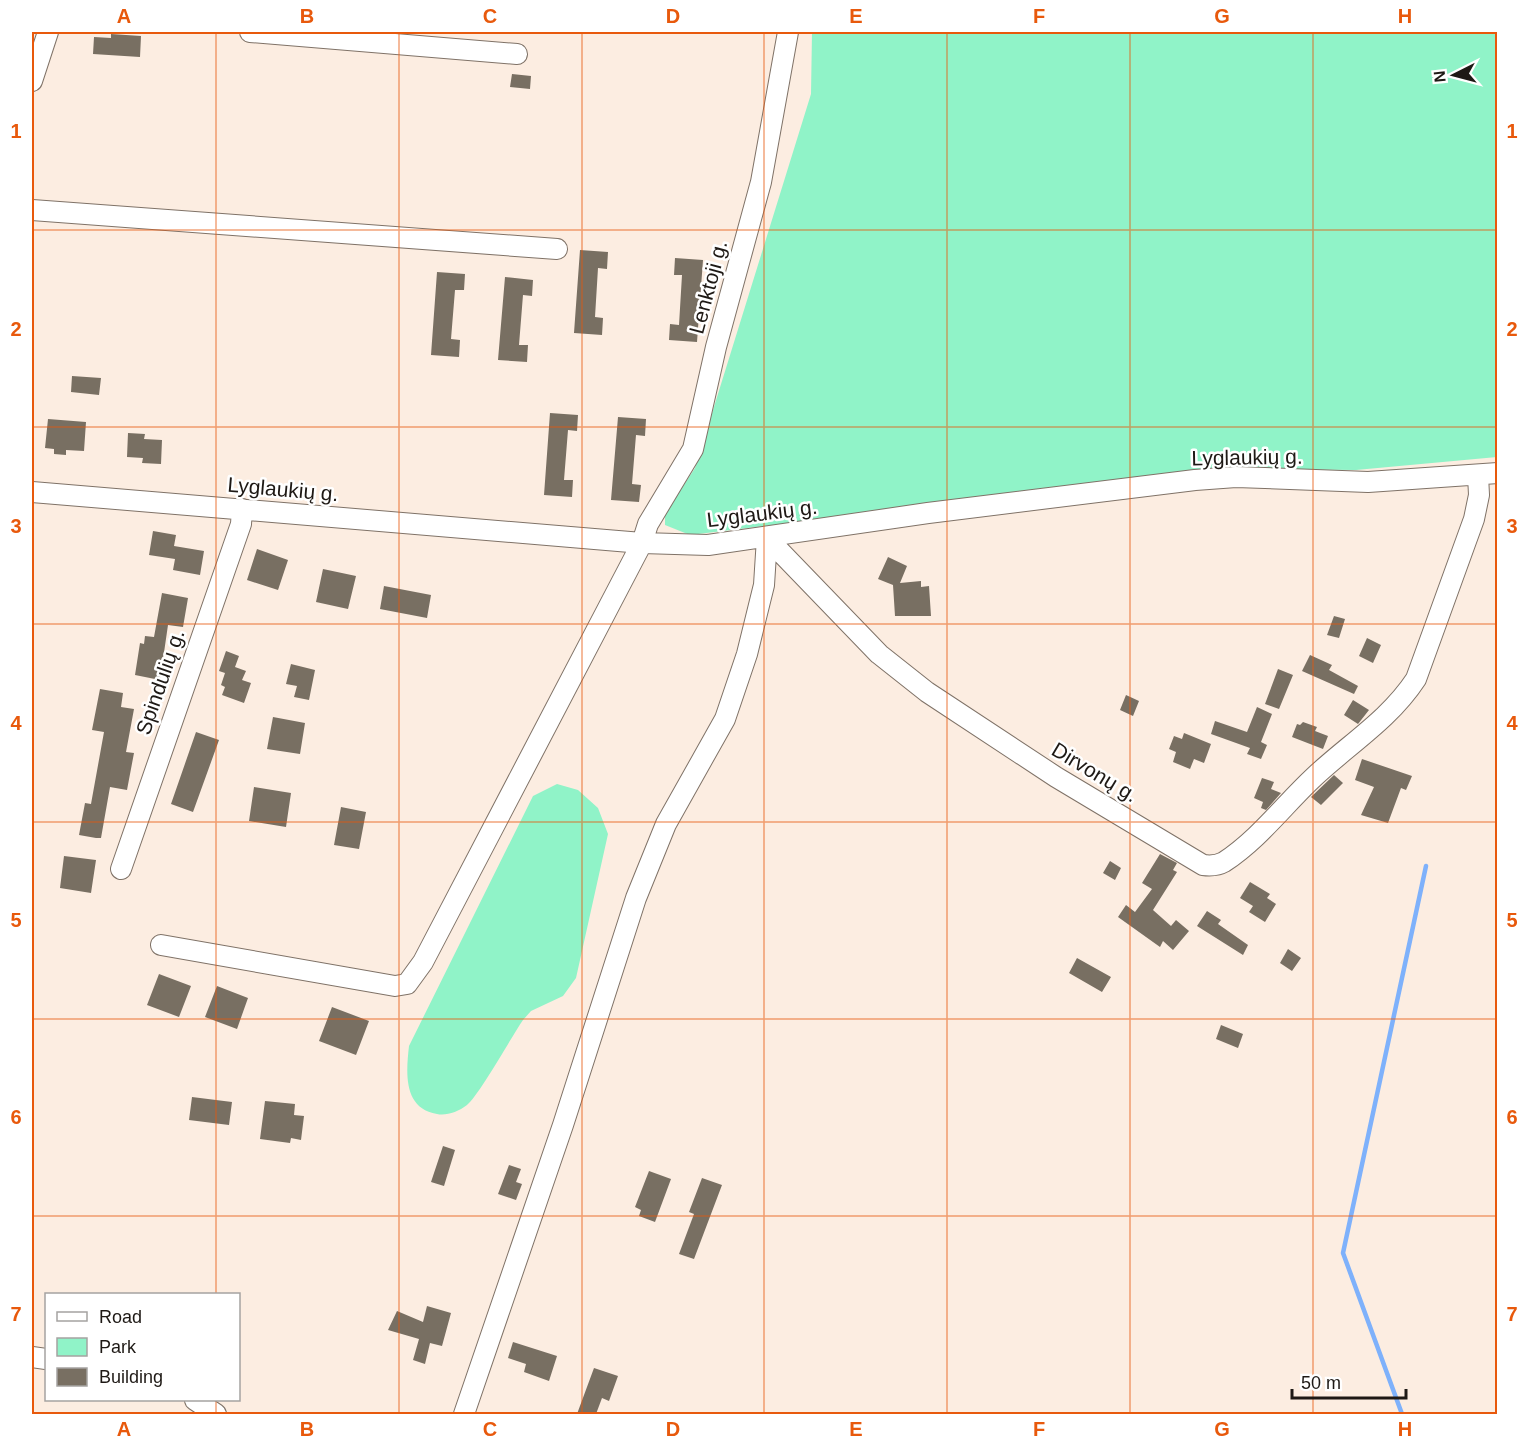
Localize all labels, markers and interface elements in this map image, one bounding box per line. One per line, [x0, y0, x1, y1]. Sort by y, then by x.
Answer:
text: A [117, 5, 131, 27]
text: B [300, 5, 314, 27]
text: C [483, 5, 497, 27]
text: D [666, 5, 680, 27]
text: E [849, 5, 863, 27]
text: F [1033, 5, 1045, 27]
text: G [1214, 5, 1230, 27]
text: H [1398, 5, 1412, 27]
north arrow [1424, 45, 1484, 105]
text: N [1431, 70, 1449, 83]
text: 1 [10, 120, 22, 142]
text: 1 [1506, 120, 1518, 142]
street label: Lenktoji g. [685, 238, 731, 336]
text: 2 [10, 318, 22, 340]
text: 2 [1506, 318, 1518, 340]
street label: Lyglaukių g. [1191, 445, 1303, 469]
street label: Lyglaukių g. [227, 473, 339, 505]
street label: Lyglaukių g. [705, 495, 819, 531]
text: 3 [10, 515, 22, 537]
text: 3 [1506, 515, 1518, 537]
street label: Spindulių g. [131, 626, 189, 738]
text: 4 [10, 712, 22, 734]
text: 4 [1506, 712, 1518, 734]
street label: Dirvonų g. [1048, 737, 1142, 807]
text: 5 [10, 909, 22, 931]
text: 5 [1506, 909, 1518, 931]
text: 6 [10, 1106, 22, 1128]
text: 6 [1506, 1106, 1518, 1128]
legend [45, 1293, 240, 1401]
text: 7 [10, 1303, 22, 1325]
text: 7 [1506, 1303, 1518, 1325]
text: Road [99, 1307, 142, 1327]
text: Park [99, 1337, 137, 1357]
scale bar [1292, 1362, 1406, 1400]
text: Building [99, 1367, 163, 1387]
text: 50 m [1301, 1373, 1341, 1393]
text: A [117, 1418, 131, 1440]
text: B [300, 1418, 314, 1440]
text: C [483, 1418, 497, 1440]
text: D [666, 1418, 680, 1440]
text: E [849, 1418, 863, 1440]
text: F [1033, 1418, 1045, 1440]
text: G [1214, 1418, 1230, 1440]
text: H [1398, 1418, 1412, 1440]

